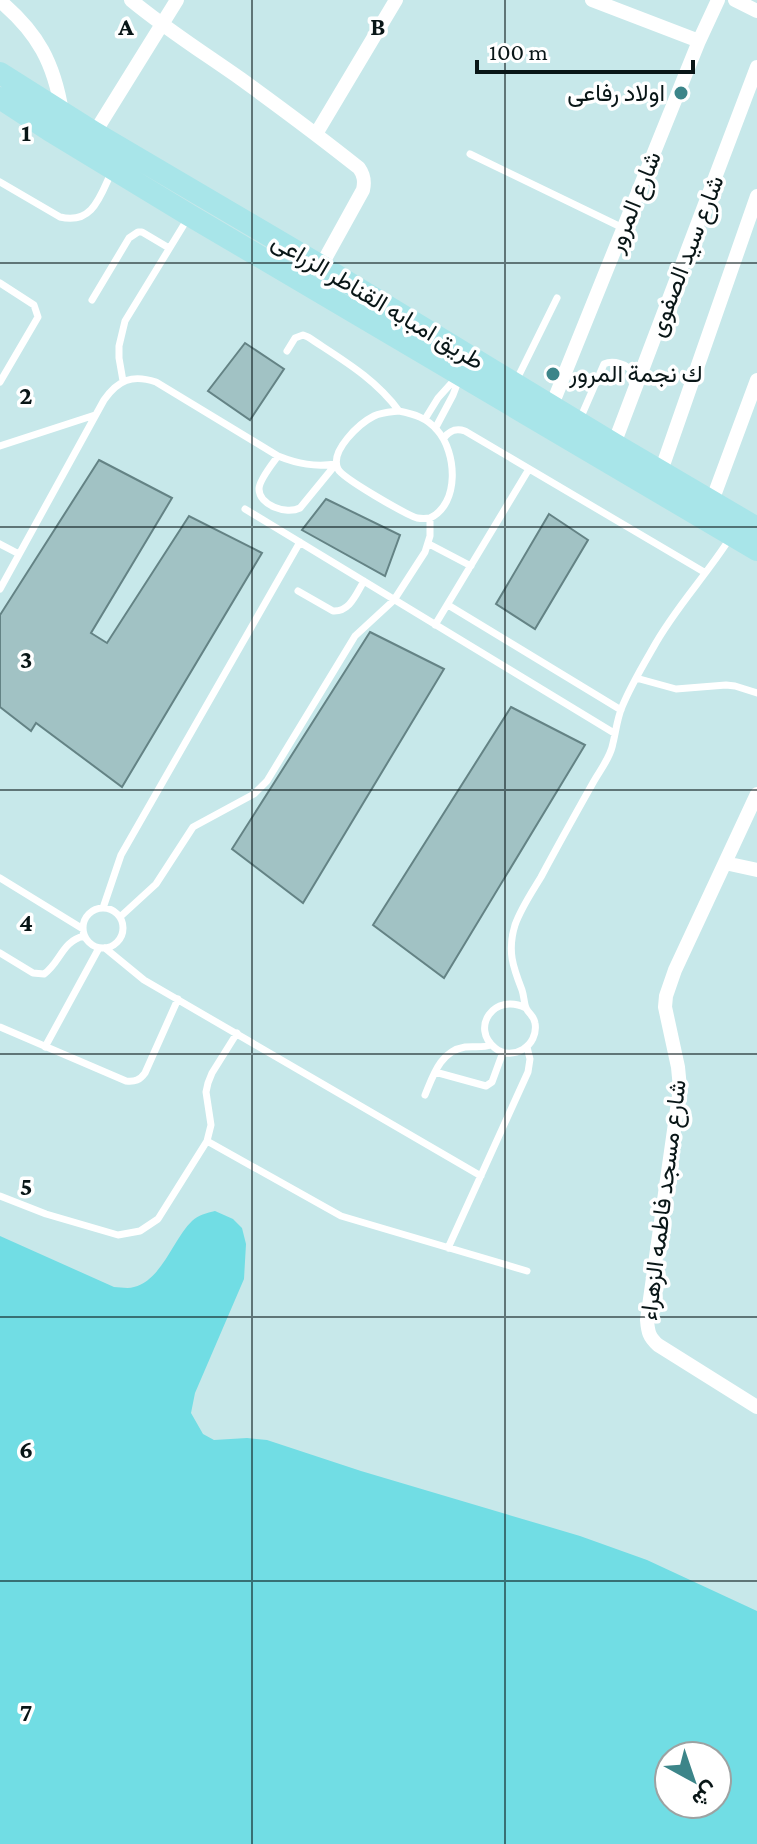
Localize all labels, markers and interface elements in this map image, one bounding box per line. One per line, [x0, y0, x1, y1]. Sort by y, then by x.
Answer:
text: A [117, 12, 134, 41]
text: B [370, 12, 386, 41]
scale bar [477, 24, 693, 74]
text: 100 m [489, 38, 548, 65]
place label: اولاد رفاعى [567, 79, 665, 108]
marker: اولاد رفاعى [672, 84, 690, 102]
text: 1 [21, 118, 31, 147]
street label: شارع المرور [601, 147, 669, 258]
street label: شارع سيد الصفوى [642, 171, 731, 341]
street label: طريق امبابه القناطر الزراعى [266, 227, 489, 376]
place label: ك نجمة المرور [568, 360, 703, 389]
marker: ك نجمة المرور [544, 365, 562, 383]
text: 2 [19, 381, 33, 410]
text: 3 [20, 645, 32, 674]
text: 4 [19, 908, 33, 937]
street label: شارع مسجد فاطمه الزهراء [634, 1078, 694, 1322]
text: 5 [20, 1172, 32, 1201]
text: 6 [19, 1435, 33, 1464]
text: 7 [20, 1698, 32, 1727]
north arrow [653, 1740, 733, 1820]
text: ش [687, 1776, 724, 1813]

